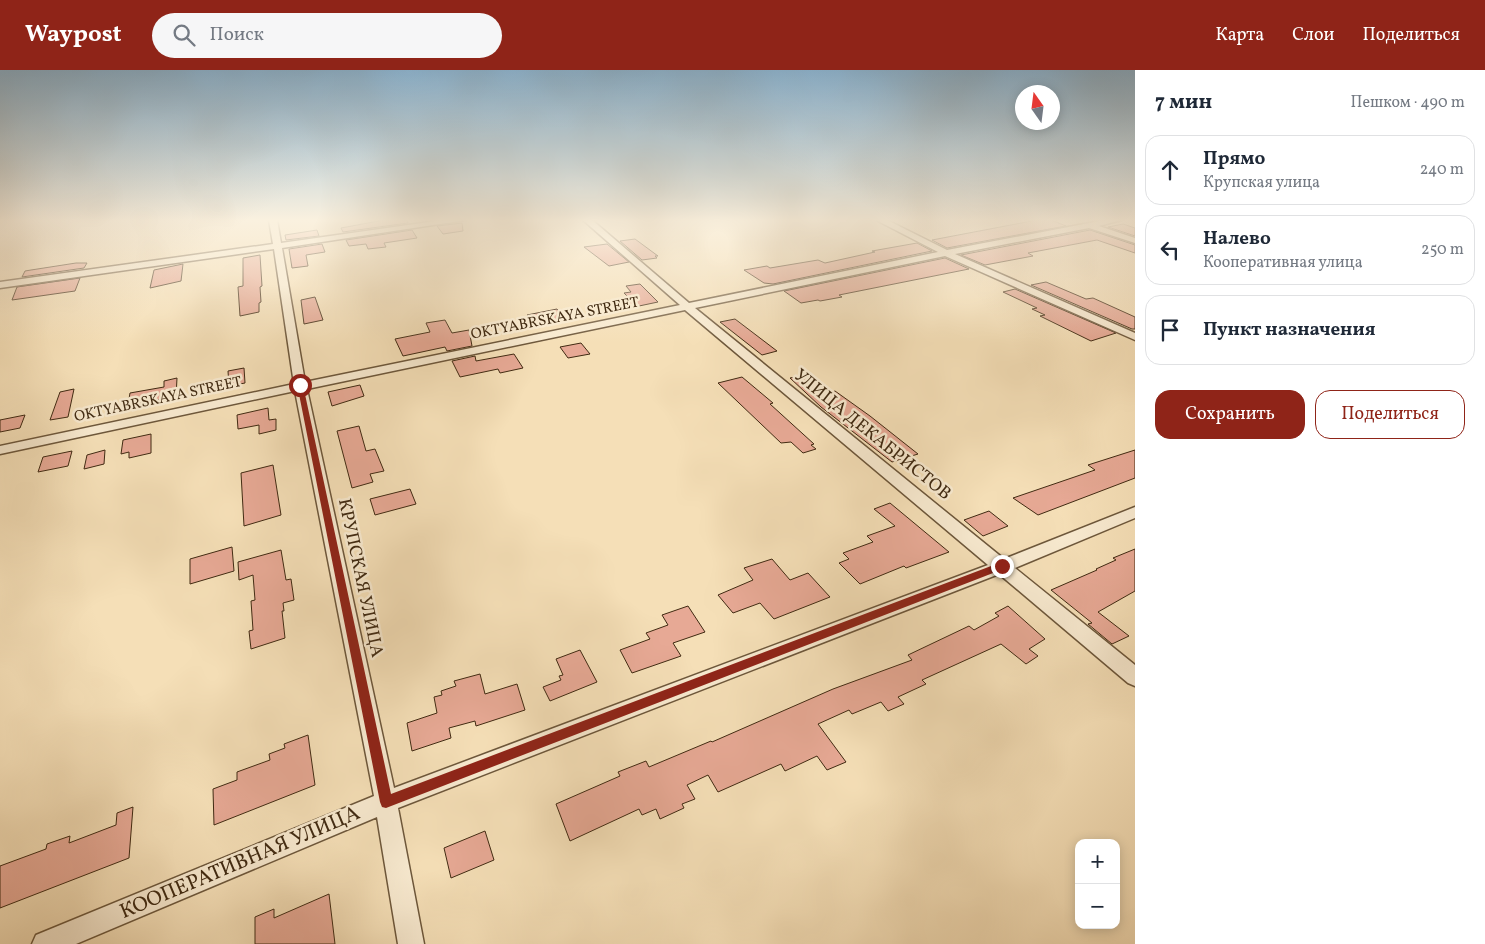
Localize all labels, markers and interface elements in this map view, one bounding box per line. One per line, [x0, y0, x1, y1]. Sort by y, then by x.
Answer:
search box [152, 13, 502, 58]
text: Waypost [25, 18, 122, 52]
icon: search [170, 21, 198, 49]
text: Поиск [210, 22, 264, 48]
text: Карта [1216, 23, 1264, 48]
text: Слои [1292, 23, 1334, 48]
text: Поделиться [1362, 23, 1460, 48]
north arrow [1015, 85, 1060, 130]
text: 7 мин [1155, 88, 1212, 117]
text: Пешком · 490 m [1351, 92, 1465, 114]
text: Прямо [1203, 146, 1265, 172]
icon: ahead [1156, 156, 1184, 184]
text: 240 m [1420, 159, 1464, 181]
text: Крупская улица [1203, 172, 1320, 194]
text: Налево [1203, 226, 1271, 252]
icon: left [1156, 236, 1184, 264]
text: 250 m [1421, 239, 1464, 261]
text: Кооперативная улица [1203, 252, 1363, 274]
street label: OKTYABRSKAYA STREET [469, 292, 641, 346]
icon: arrive [1156, 316, 1184, 344]
text: Пункт назначения [1203, 317, 1376, 343]
street label: УЛИЦА ДЕКАБРИСТОВ [788, 364, 956, 506]
street label: OKTYABRSKAYA STREET [72, 372, 244, 428]
route start [289, 374, 312, 397]
button: Сохранить [1155, 390, 1305, 439]
button: Поделиться [1315, 390, 1465, 439]
street label: КРУПСКАЯ УЛИЦА [331, 496, 389, 660]
route end [991, 555, 1014, 578]
street label: КООПЕРАТИВНАЯ УЛИЦА [115, 799, 365, 927]
map controls [1075, 839, 1120, 929]
button: + [1075, 839, 1120, 884]
button: − [1075, 884, 1120, 929]

